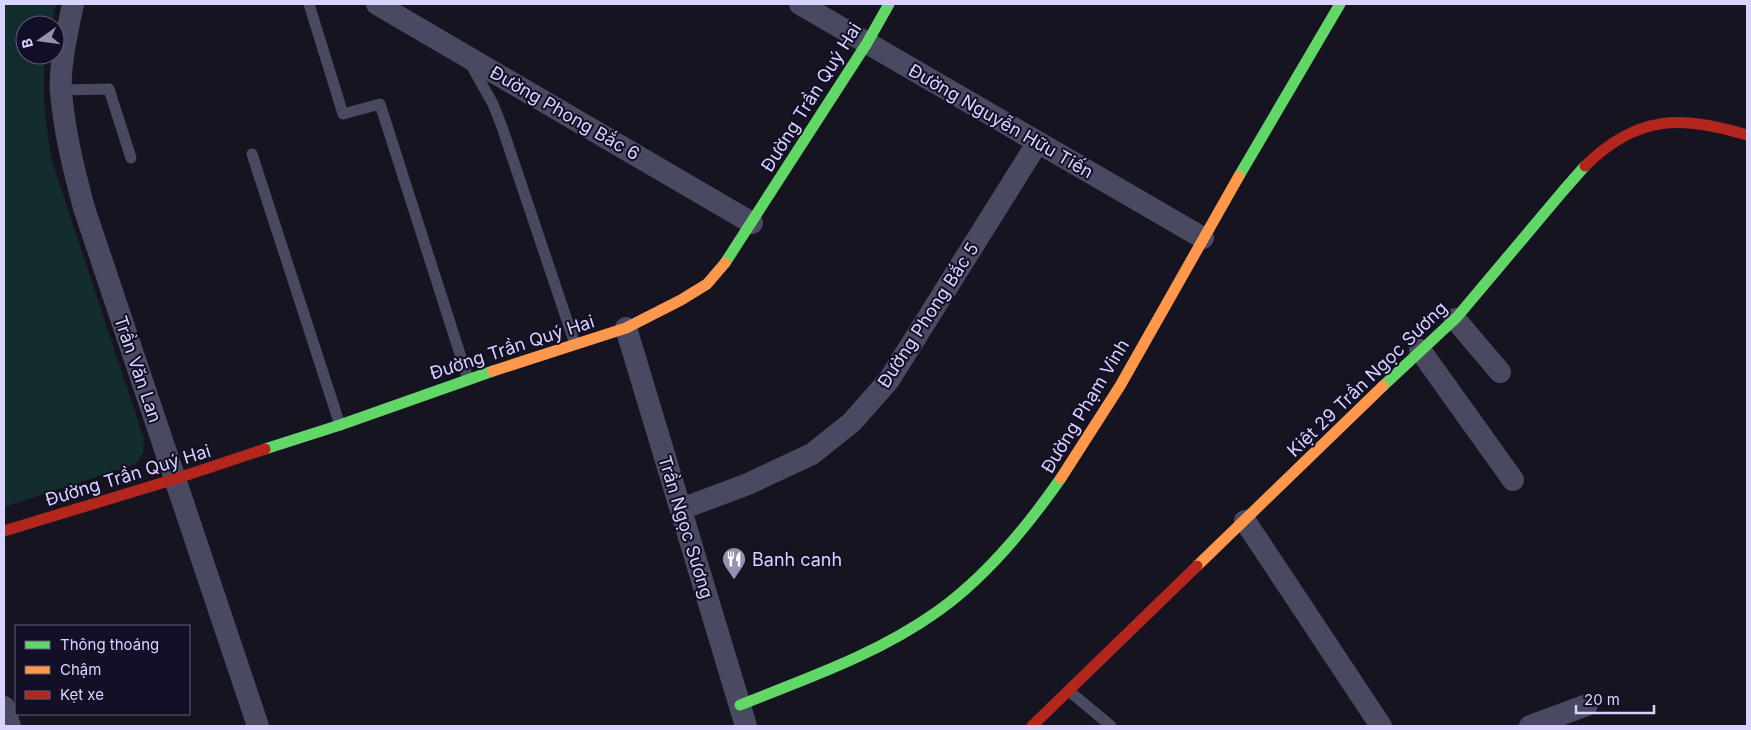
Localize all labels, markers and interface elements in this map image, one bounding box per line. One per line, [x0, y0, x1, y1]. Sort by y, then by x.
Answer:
north arrow [15, 15, 65, 65]
street label: Đường Trần Quý Hai [757, 19, 865, 175]
text: B [18, 37, 36, 50]
street label: Đường Nguyễn Hữu Tiến [905, 60, 1097, 182]
street label: Đường Phong Bắc 6 [487, 62, 643, 164]
street label: Đường Phong Bắc 5 [873, 238, 983, 392]
street label: Kiệt 29 Trần Ngọc Sương [1283, 297, 1451, 461]
street label: Đường Trần Quý Hai [427, 310, 597, 384]
street label: Trần Văn Lan [110, 313, 166, 425]
street label: Đường Phạm Vinh [1037, 335, 1133, 477]
street label: Đường Trần Quý Hai [43, 440, 213, 510]
street label: Trần Ngọc Sương [654, 453, 718, 601]
restaurant icon: Banh canh [721, 546, 747, 580]
place label: Banh canh [752, 549, 842, 570]
legend [15, 625, 190, 715]
text: Thông thoáng [60, 635, 159, 654]
text: Chậm [60, 660, 101, 679]
scale bar [1576, 682, 1654, 714]
text: Kẹt xe [60, 685, 104, 704]
text: 20 m [1584, 690, 1620, 709]

